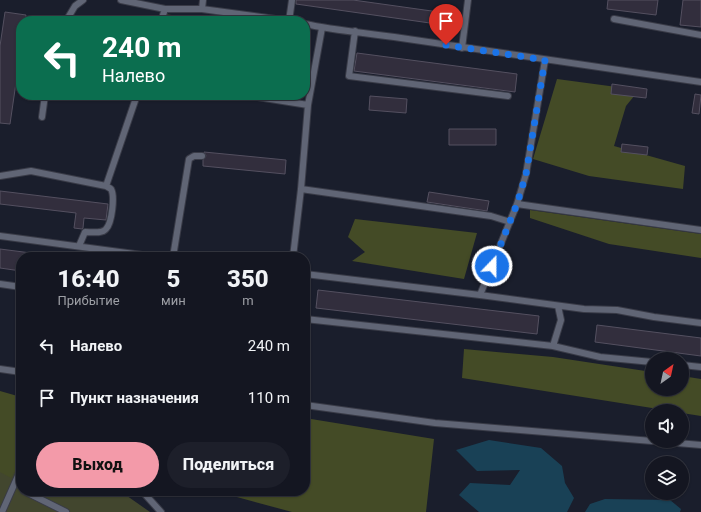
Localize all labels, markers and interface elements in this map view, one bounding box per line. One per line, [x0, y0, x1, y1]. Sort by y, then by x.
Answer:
pin [429, 4, 463, 45]
icon: arrive [435, 10, 457, 32]
text: 240 m [102, 31, 181, 64]
icon: left [36, 32, 88, 84]
text: Налево [102, 65, 165, 86]
position arrow [471, 245, 513, 287]
text: 16:40 [57, 265, 120, 293]
text: 5 [166, 265, 180, 293]
text: 350 [227, 265, 269, 293]
text: Прибытие [58, 293, 120, 308]
text: мин [161, 293, 186, 308]
text: m [242, 293, 254, 308]
icon: left [36, 335, 58, 357]
text: Налево [70, 337, 122, 355]
text: 240 m [248, 337, 290, 355]
north arrow [645, 352, 689, 396]
map controls [645, 352, 689, 500]
icon: arrive [36, 387, 58, 409]
text: Пункт назначения [70, 389, 199, 407]
text: 110 m [248, 389, 290, 407]
button: sound [645, 404, 689, 448]
button: Выход [36, 442, 159, 488]
button: Поделиться [167, 442, 290, 488]
button: layers [645, 456, 689, 500]

